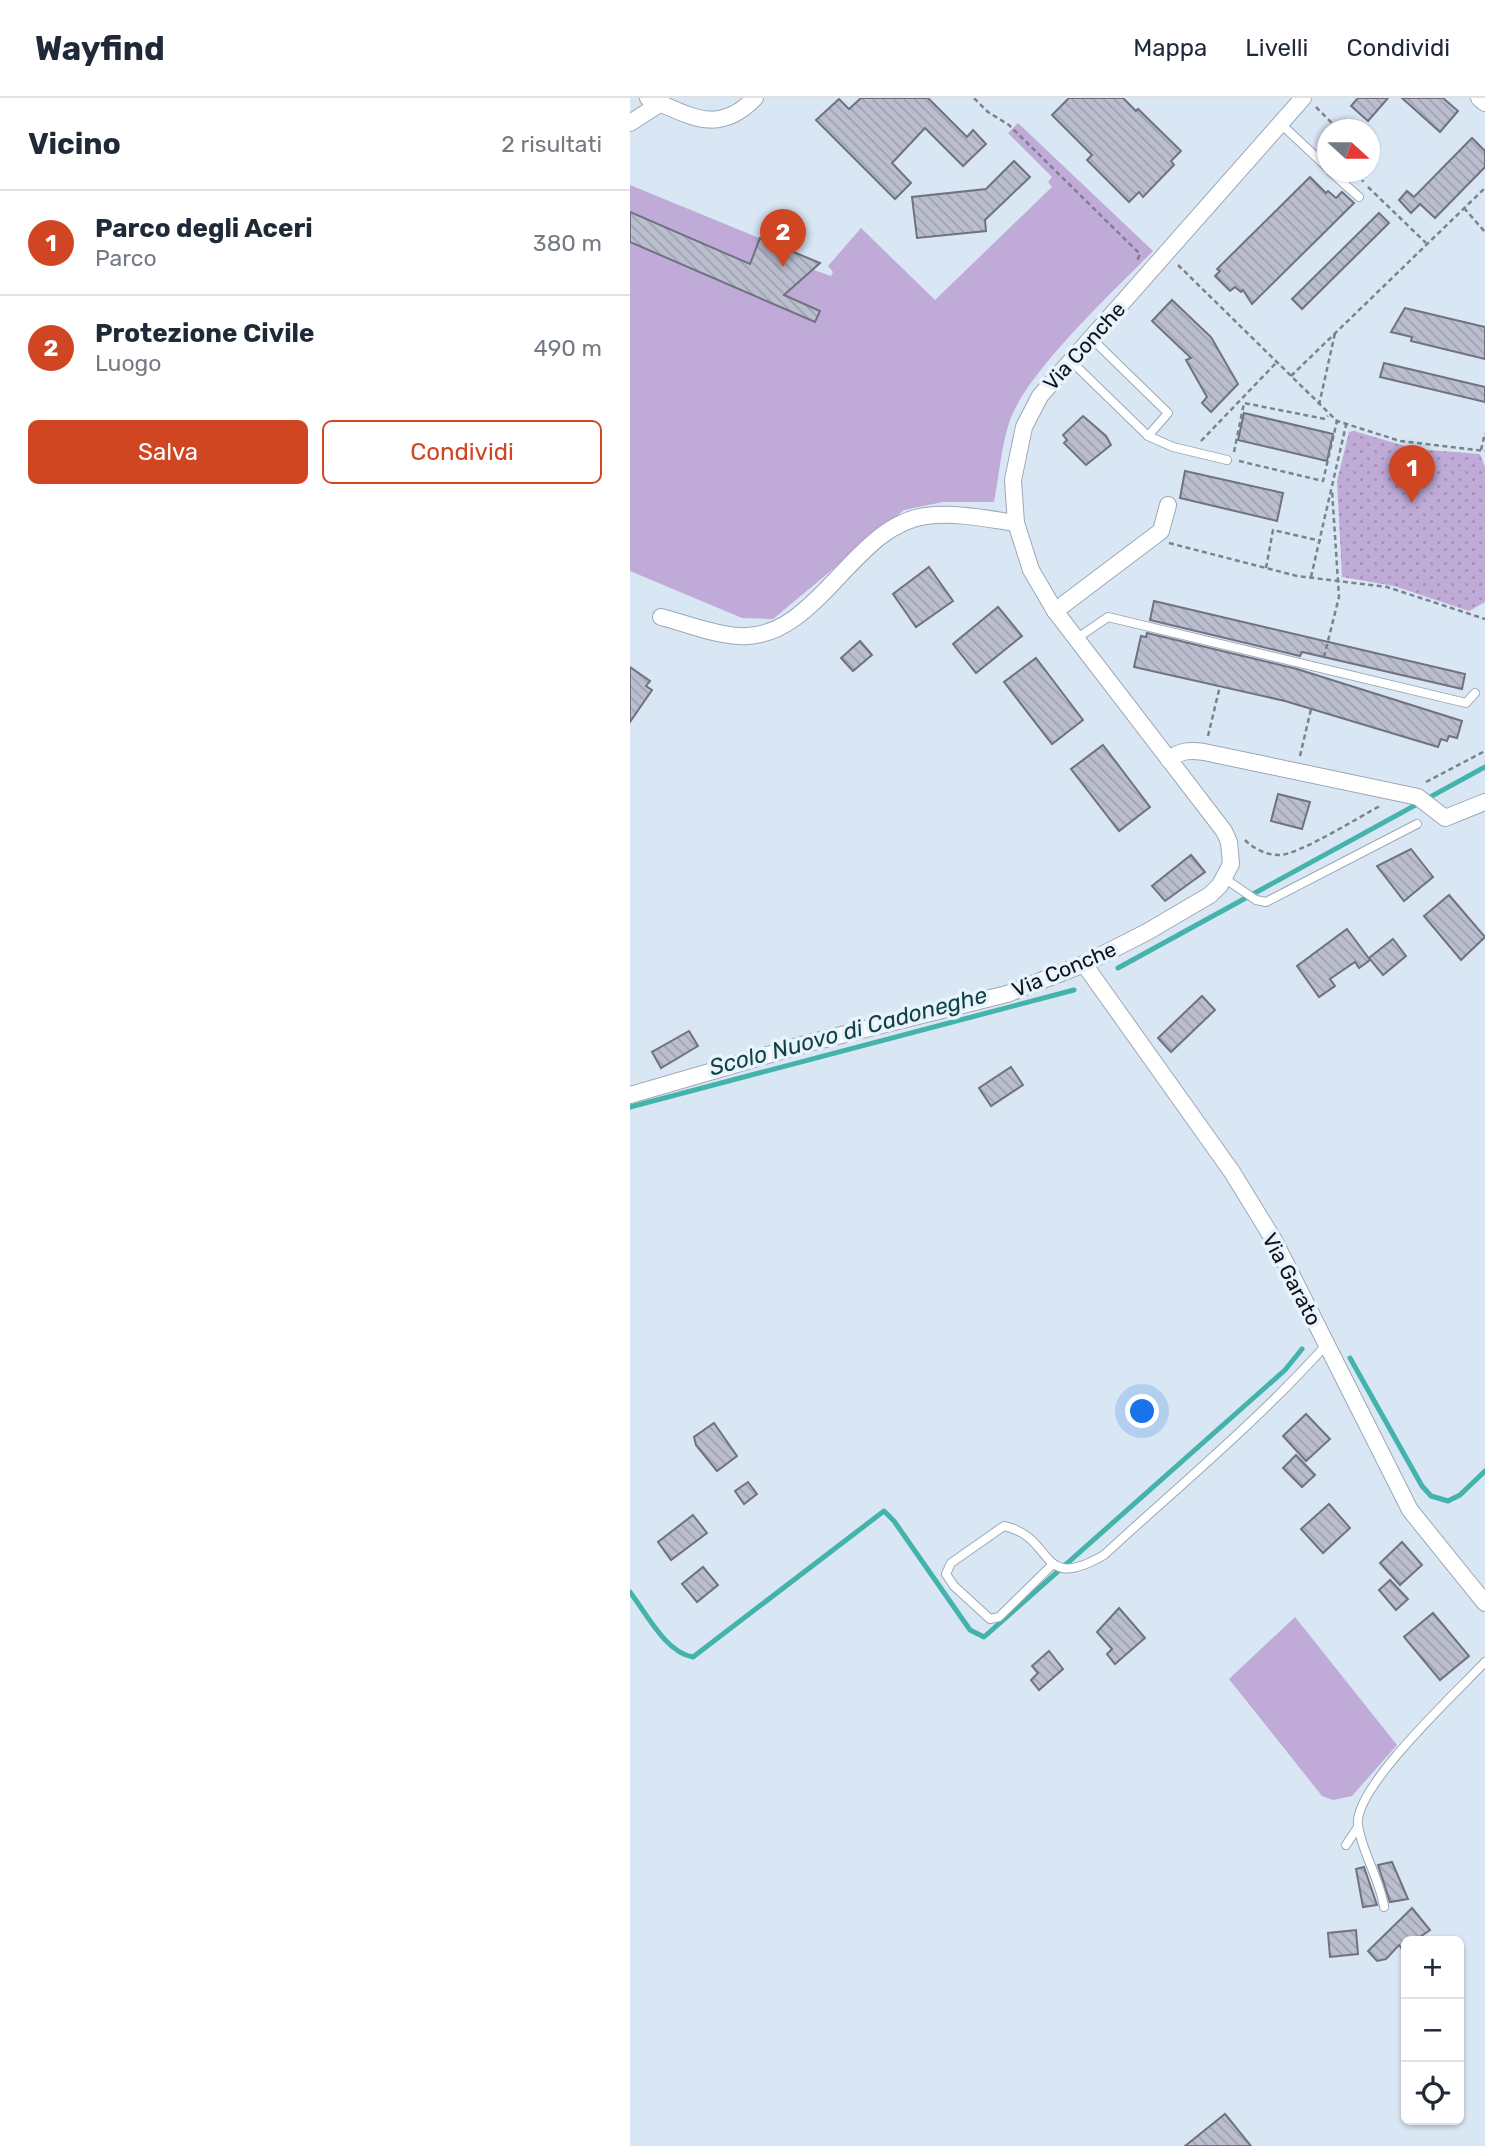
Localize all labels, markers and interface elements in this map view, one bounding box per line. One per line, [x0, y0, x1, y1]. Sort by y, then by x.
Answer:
text: Wayfind [35, 29, 165, 68]
text: Mappa [1133, 34, 1207, 62]
text: Livelli [1245, 34, 1308, 62]
text: Condividi [1346, 34, 1450, 62]
north arrow [1317, 119, 1380, 182]
text: Vicino [28, 126, 121, 162]
text: 2 risultati [501, 130, 602, 158]
pin: 2 [760, 209, 806, 267]
text: Parco degli Aceri [95, 213, 313, 244]
text: 1 [45, 229, 57, 257]
text: 380 m [533, 229, 602, 257]
text: Parco [95, 244, 157, 272]
street label: Via Conche [1038, 297, 1130, 395]
text: Protezione Civile [95, 318, 315, 349]
text: 2 [44, 334, 58, 362]
text: 490 m [534, 334, 602, 362]
text: Luogo [95, 349, 162, 377]
button: Salva [28, 420, 308, 484]
button: Condividi [322, 420, 602, 484]
pin: 1 [1389, 445, 1435, 503]
street label: Via Conche [1008, 936, 1120, 1002]
water label: Scolo Nuovo di Cadoneghe [706, 980, 990, 1082]
street label: Via Garato [1257, 1229, 1327, 1329]
your location [1125, 1394, 1159, 1428]
map controls [1401, 1936, 1464, 2125]
button: + [1401, 1936, 1464, 1999]
button: − [1401, 1999, 1464, 2062]
button: locate [1401, 2062, 1464, 2125]

